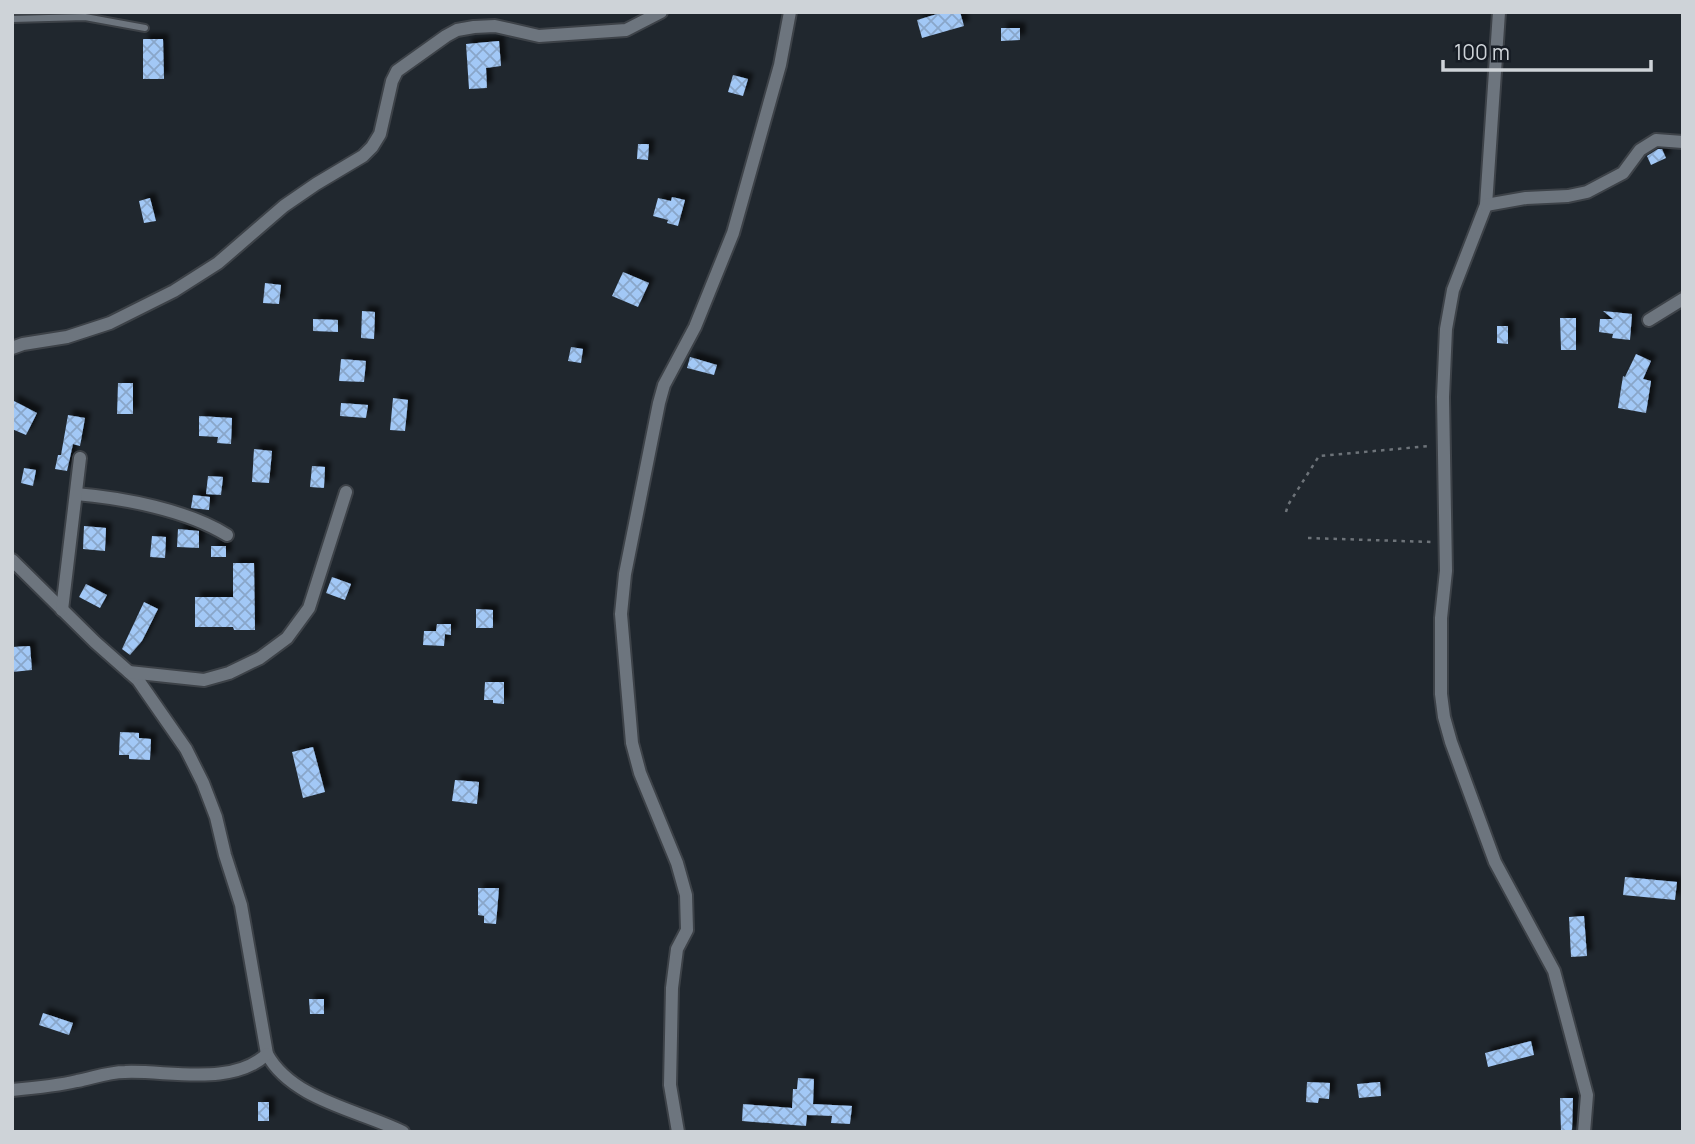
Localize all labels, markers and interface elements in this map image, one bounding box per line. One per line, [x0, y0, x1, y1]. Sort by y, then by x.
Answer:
scale bar [1443, 28, 1651, 72]
text: 100 m [1454, 38, 1510, 66]

